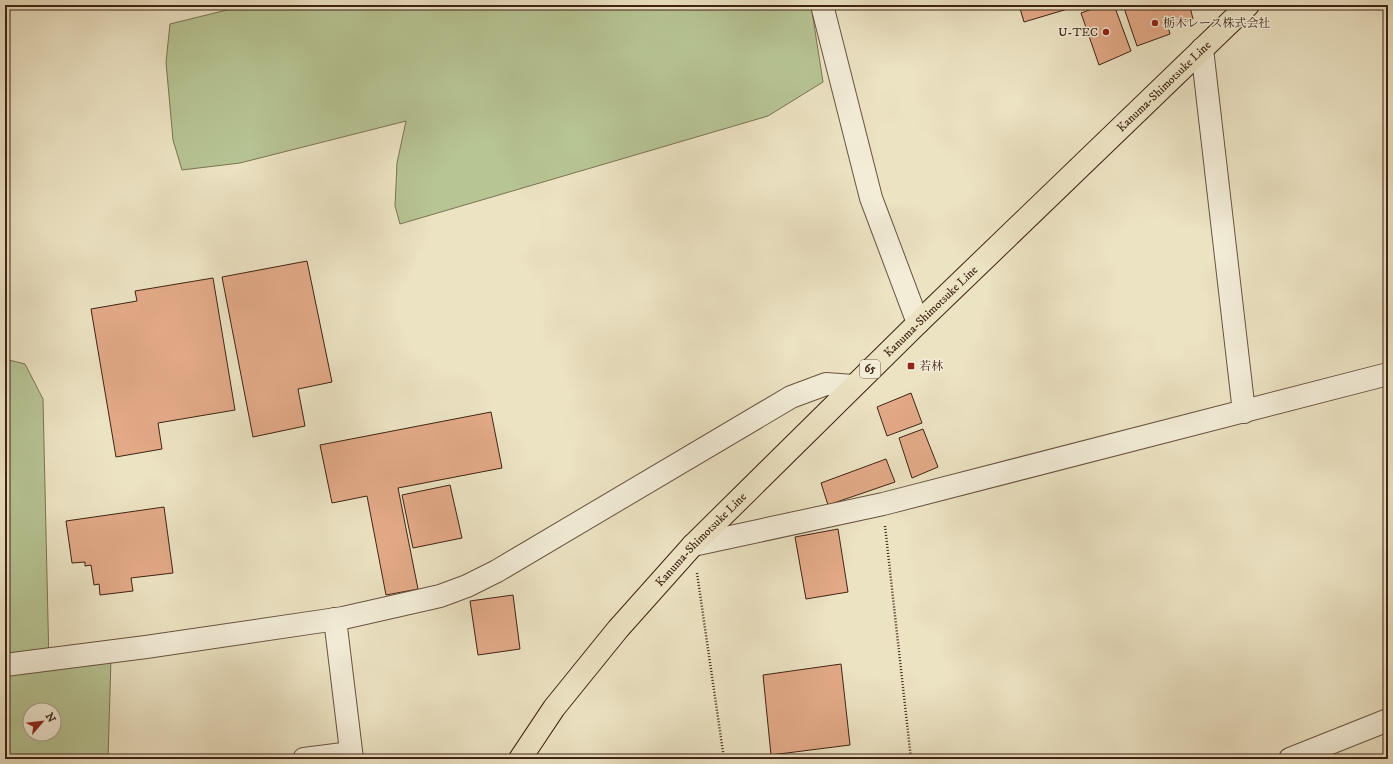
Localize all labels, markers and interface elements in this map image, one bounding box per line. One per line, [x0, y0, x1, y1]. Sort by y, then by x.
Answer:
place label: 栃木レース株式会社 [1163, 16, 1270, 31]
marker: 栃木レース株式会社 [1150, 18, 1160, 28]
place label: U-TEC [1058, 25, 1098, 40]
marker: U-TEC [1101, 27, 1111, 37]
street label: Kanuma-Shimotsuke Line [1114, 37, 1214, 135]
street label: Kanuma-Shimotsuke Line [881, 262, 981, 360]
place label: 若林 [919, 359, 944, 374]
road number: 65 [860, 360, 880, 378]
marker: 若林 [906, 361, 916, 371]
street label: Kanuma-Shimotsuke Line [652, 489, 750, 590]
north arrow [22, 702, 62, 742]
text: N [42, 711, 58, 725]

